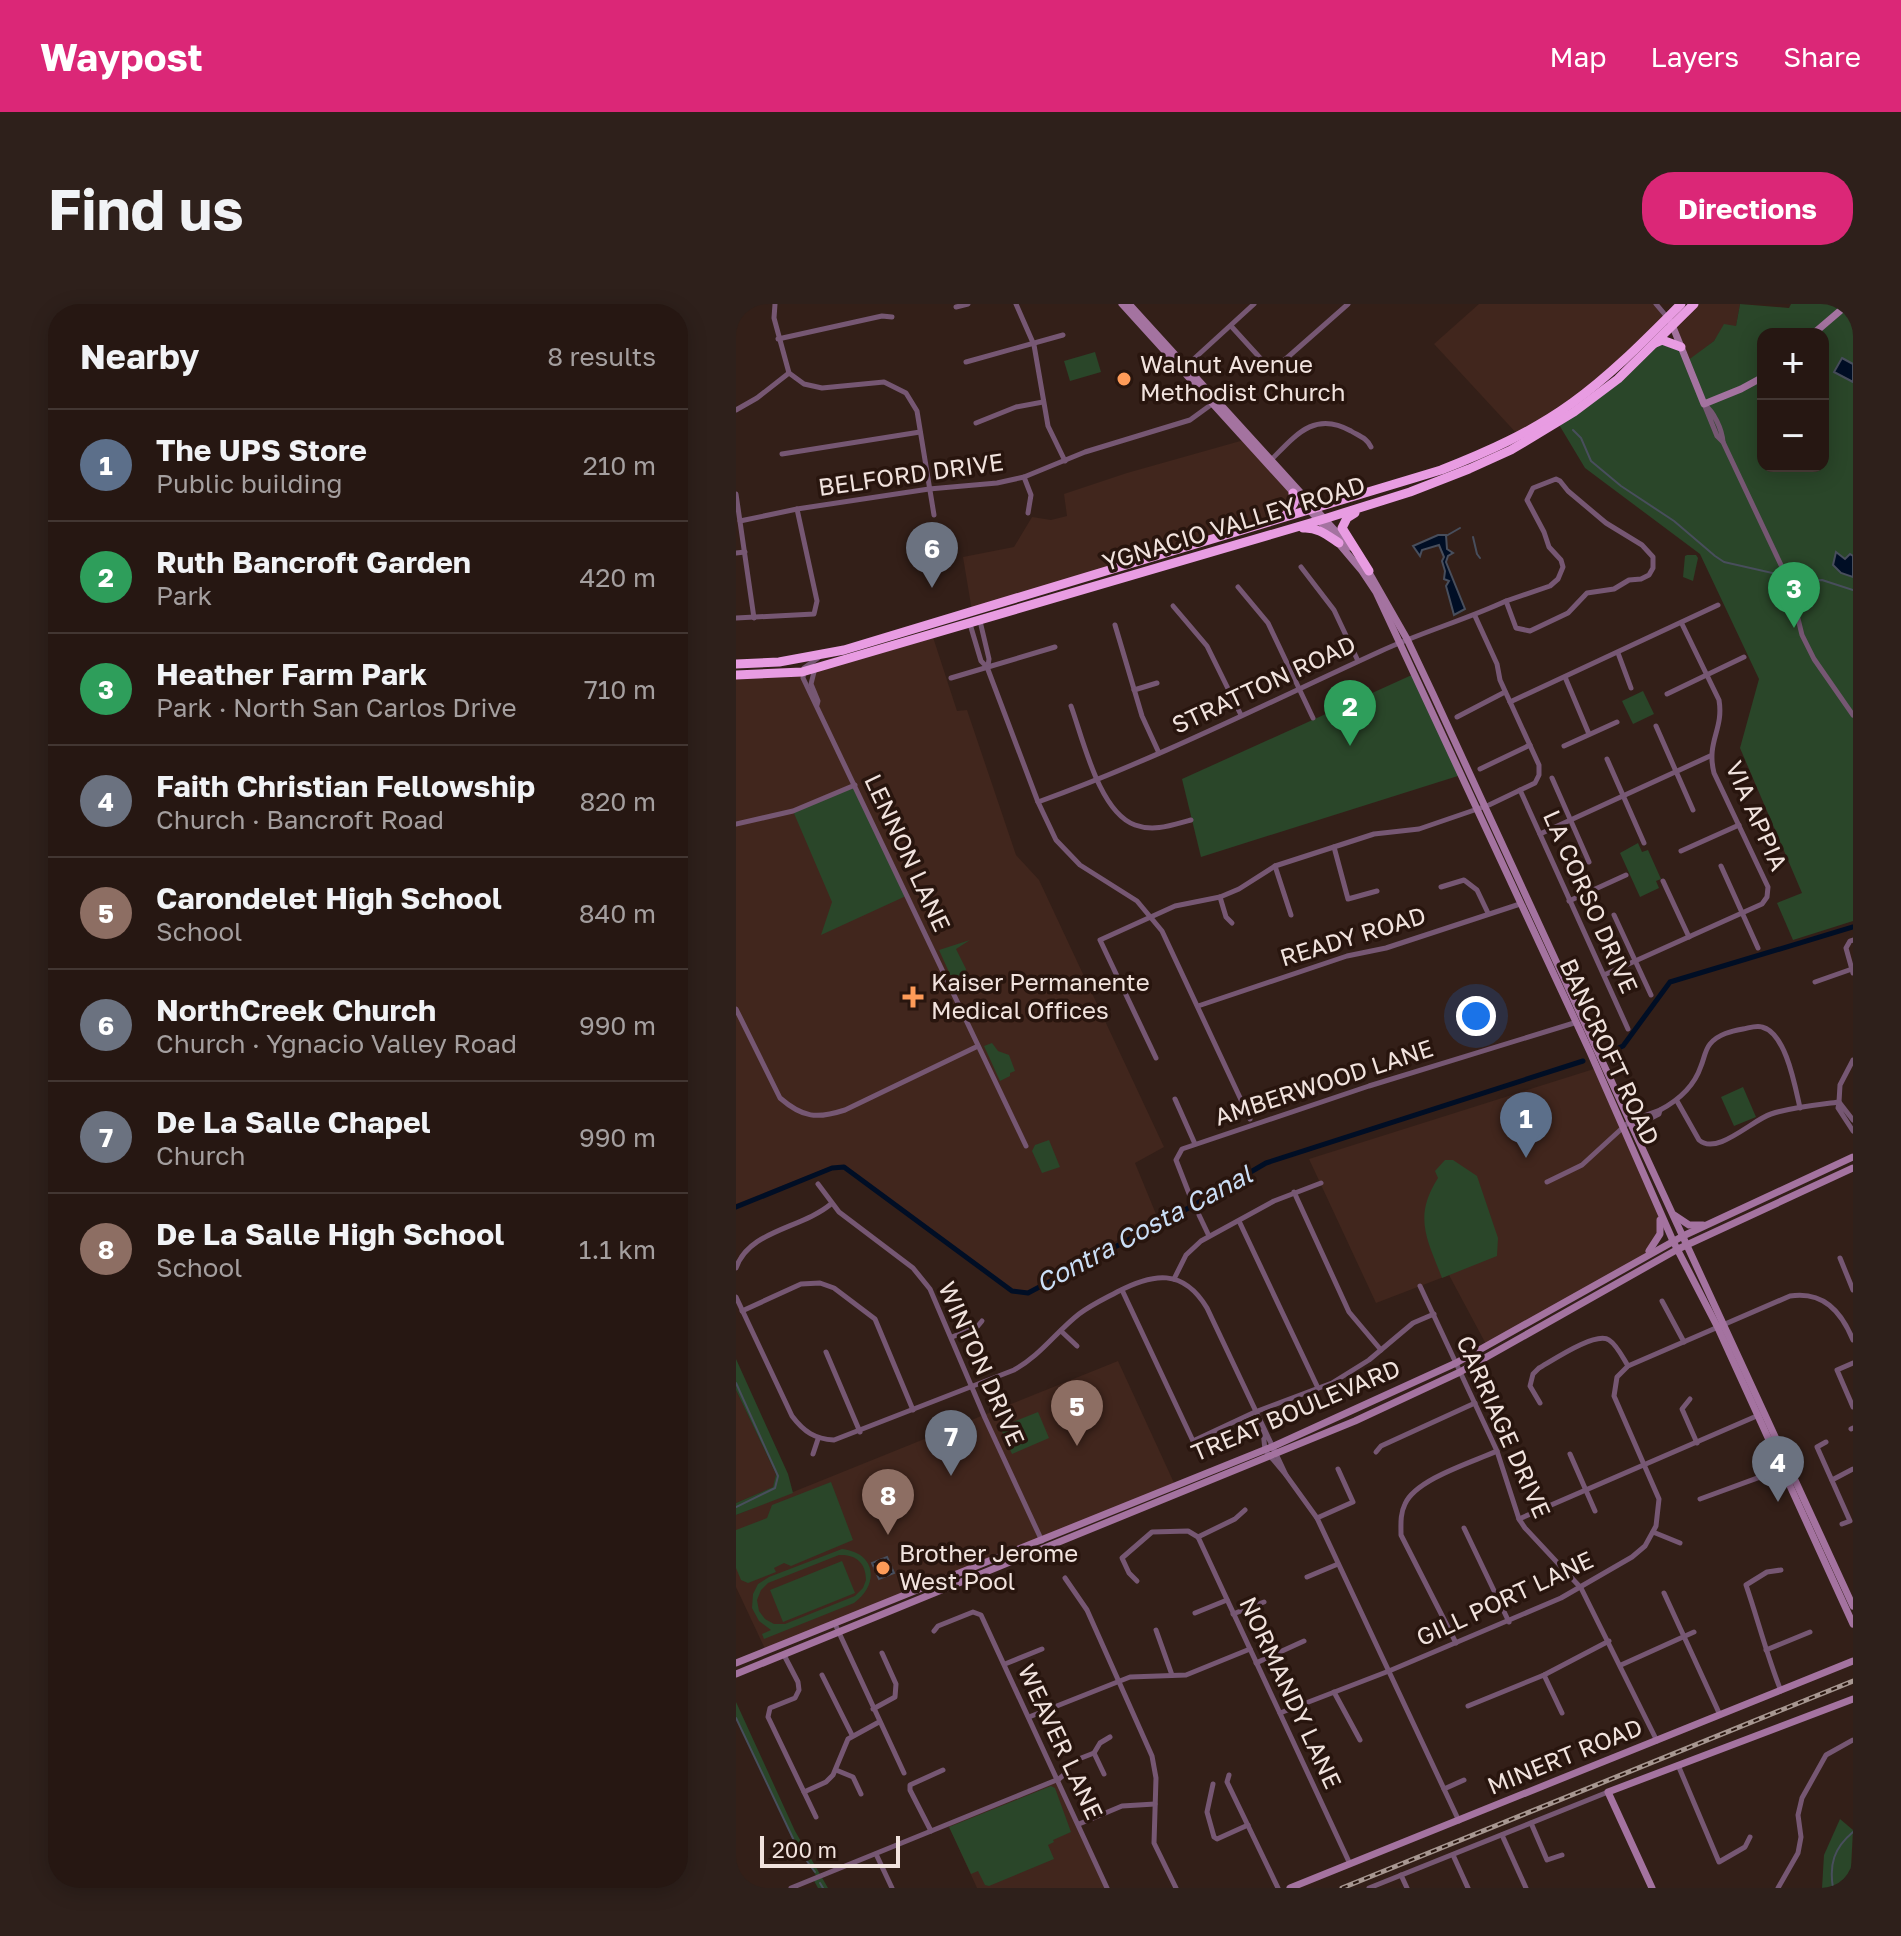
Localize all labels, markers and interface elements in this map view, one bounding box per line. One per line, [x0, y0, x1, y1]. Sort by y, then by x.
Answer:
text: Waypost [40, 34, 203, 79]
text: Map [1549, 40, 1607, 73]
text: Layers [1651, 40, 1739, 73]
text: Share [1783, 40, 1861, 73]
button: Directions [1642, 172, 1853, 245]
text: Find us [48, 175, 244, 242]
map controls [1757, 328, 1829, 472]
button: + [1757, 328, 1829, 400]
text: Nearby [80, 336, 200, 376]
text: 8 results [547, 341, 656, 372]
place label: Walnut Avenue Methodist Church [1140, 349, 1345, 406]
marker: Walnut Avenue Methodist Church [1115, 370, 1133, 388]
button: − [1757, 400, 1829, 472]
text: The UPS Store [156, 432, 367, 468]
street label: BELFORD DRIVE [816, 446, 1005, 501]
text: 1 [99, 450, 113, 481]
text: 210 m [583, 450, 656, 481]
text: Public building [156, 468, 342, 499]
street label: YGNACIO VALLEY ROAD [1099, 469, 1368, 576]
pin: 6 [906, 522, 958, 588]
text: Ruth Bancroft Garden [156, 544, 471, 580]
text: 2 [98, 562, 114, 593]
text: 420 m [579, 562, 656, 593]
pin: 3 [1768, 562, 1820, 628]
text: Park [156, 580, 212, 611]
street label: STRATTON ROAD [1167, 628, 1360, 739]
text: Heather Farm Park [156, 656, 427, 692]
text: 3 [98, 674, 114, 705]
text: 710 m [584, 674, 656, 705]
pin: 2 [1324, 680, 1376, 746]
text: Park · North San Carlos Drive [156, 692, 517, 723]
street label: VIA APPIA [1720, 756, 1794, 875]
text: Faith Christian Fellowship [156, 768, 535, 804]
street label: LENNON LANE [859, 769, 957, 936]
text: 4 [98, 786, 114, 817]
text: 820 m [579, 786, 656, 817]
text: Church · Bancroft Road [156, 804, 444, 835]
street label: LA CORSO DRIVE [1538, 805, 1645, 997]
text: Carondelet High School [156, 880, 502, 916]
text: 5 [98, 898, 114, 929]
text: 840 m [579, 898, 656, 929]
street label: READY ROAD [1276, 900, 1429, 972]
text: School [156, 916, 242, 947]
street label: BANCROFT ROAD [1554, 953, 1666, 1149]
place label: Kaiser Permanente Medical Offices [931, 967, 1150, 1024]
marker: Kaiser Permanente Medical Offices [902, 986, 924, 1008]
text: NorthCreek Church [156, 992, 436, 1028]
your location [1456, 996, 1496, 1036]
text: 6 [98, 1010, 114, 1041]
text: 990 m [579, 1010, 656, 1041]
text: Church · Ygnacio Valley Road [156, 1028, 517, 1059]
street label: AMBERWOOD LANE [1211, 1033, 1437, 1131]
pin: 1 [1500, 1092, 1552, 1158]
text: De La Salle Chapel [156, 1104, 431, 1140]
text: 7 [99, 1122, 113, 1153]
text: 990 m [579, 1122, 656, 1153]
text: Church [156, 1140, 245, 1171]
water label: Contra Costa Canal [1030, 1158, 1259, 1299]
text: De La Salle High School [156, 1216, 504, 1252]
text: 8 [98, 1234, 114, 1265]
text: 1.1 km [579, 1234, 656, 1265]
text: School [156, 1252, 242, 1283]
street label: WINTON DRIVE [933, 1277, 1032, 1450]
street label: CARRIAGE DRIVE [1451, 1331, 1558, 1522]
street label: TREAT BOULEVARD [1187, 1353, 1404, 1467]
pin: 5 [1051, 1380, 1103, 1446]
pin: 7 [925, 1410, 977, 1476]
pin: 4 [1752, 1436, 1804, 1502]
pin: 8 [862, 1469, 914, 1535]
place label: Brother Jerome West Pool [899, 1538, 1078, 1595]
street label: GILL PORT LANE [1411, 1544, 1597, 1651]
marker: Brother Jerome West Pool [874, 1559, 892, 1577]
street label: NORMANDY LANE [1234, 1592, 1348, 1793]
street label: WEAVER LANE [1013, 1659, 1110, 1824]
street label: MINERT ROAD [1483, 1711, 1646, 1800]
scale bar [760, 1832, 900, 1868]
text: 200 m [772, 1836, 837, 1863]

